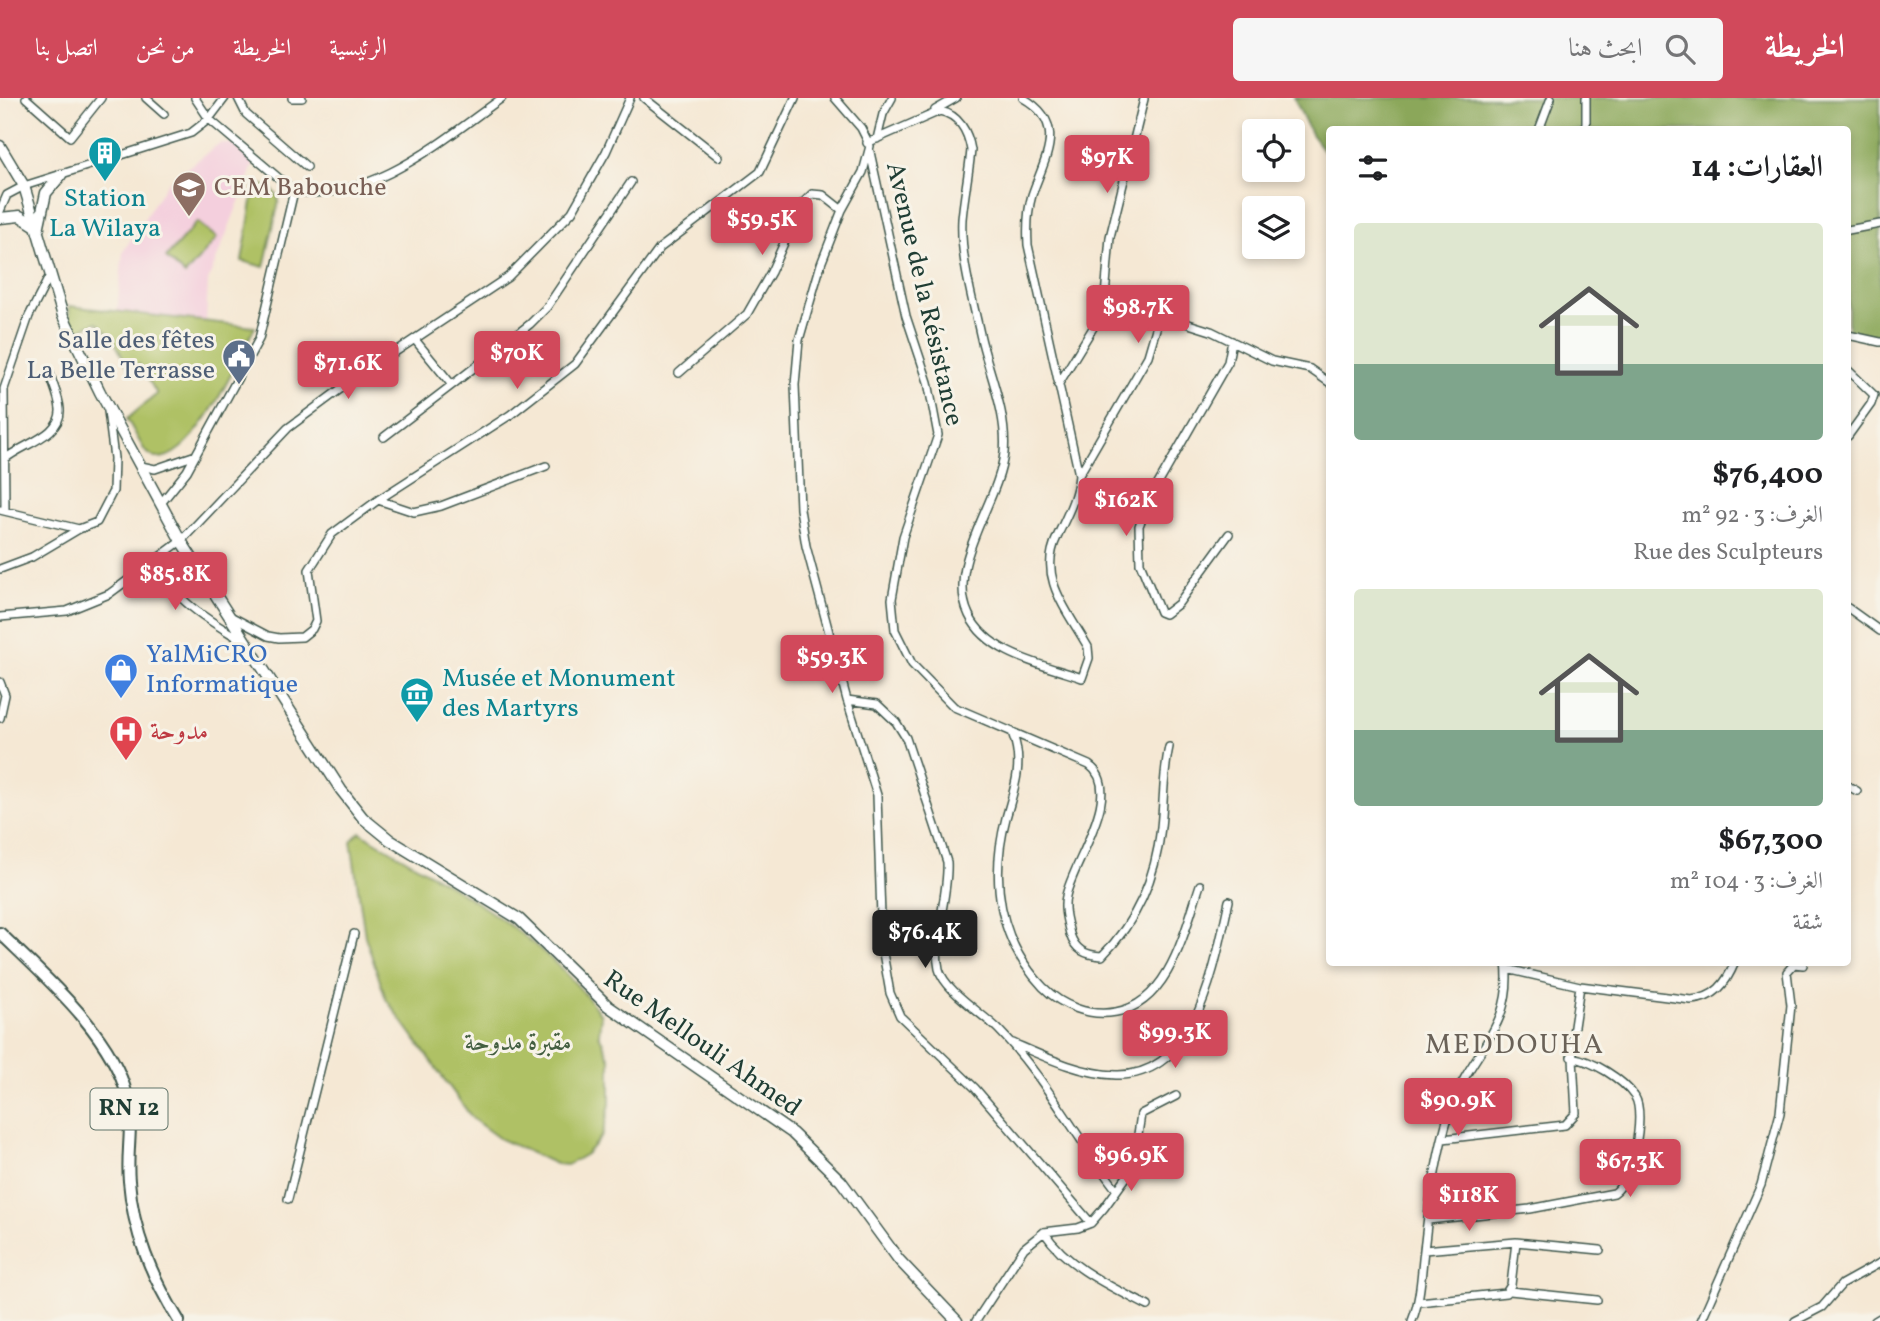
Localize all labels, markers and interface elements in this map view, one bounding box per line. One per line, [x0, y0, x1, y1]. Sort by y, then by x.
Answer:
search box [1233, 18, 1723, 81]
text: الخريطة [1765, 26, 1845, 72]
icon: search [1661, 30, 1699, 68]
text: ابحث هنا [1568, 31, 1643, 67]
text: اتصل بنا [35, 32, 98, 66]
text: من نحن [136, 32, 195, 66]
text: الخريطة [233, 32, 291, 66]
text: الرئيسية [329, 32, 387, 66]
map controls [1242, 119, 1305, 259]
button: locate [1242, 119, 1305, 182]
building icon: Station La Wilaya [86, 134, 124, 183]
pin: $97K [1066, 136, 1148, 195]
text: $97K [1080, 142, 1134, 174]
text: العقارات: 14 [1691, 147, 1823, 189]
icon: filters [1354, 149, 1392, 187]
street label: Avenue de la Résistance [876, 159, 972, 429]
school or university icon: CEM Babouche [170, 169, 208, 218]
place label: CEM Babouche [214, 170, 387, 206]
place label: Station La Wilaya [49, 181, 161, 247]
button: layers [1242, 196, 1305, 259]
pin: $59.5K [705, 198, 819, 257]
text: $59.5K [727, 204, 797, 236]
icon: home [1526, 268, 1652, 394]
pin: $98.7K [1081, 286, 1195, 345]
text: $98.7K [1102, 292, 1174, 324]
place label: Salle des fêtes La Belle Terrasse [26, 323, 215, 389]
pin: $70K [476, 331, 558, 391]
public building icon: Salle des fêtes La Belle Terrasse [220, 337, 258, 386]
text: $70K [490, 338, 544, 370]
pin: $71.6K [291, 342, 405, 401]
text: $71.6K [314, 348, 382, 380]
text: $76,400 [1712, 454, 1823, 496]
pin: $162K [1077, 478, 1175, 538]
text: $162K [1094, 485, 1158, 517]
text: الغرف: 3 · 92 m² [1682, 500, 1823, 532]
text: Rue des Sculpteurs [1633, 537, 1823, 569]
pin: $85.8K [118, 552, 232, 612]
text: $85.8K [139, 559, 211, 591]
icon: home [1526, 635, 1652, 761]
pin: $59.3K [775, 636, 889, 695]
place label: YalMiCRO Informatique [146, 637, 298, 703]
text: $59.3K [797, 642, 867, 674]
shop icon: YalMiCRO Informatique [102, 651, 140, 700]
place label: Musée et Monument des Martyrs [442, 661, 676, 727]
museum icon: Musée et Monument des Martyrs [398, 675, 436, 724]
hospital icon: مدوحة [107, 713, 145, 762]
place label: مدوحة [150, 714, 208, 750]
text: $67,300 [1718, 820, 1823, 862]
text: الغرف: 3 · 104 m² [1670, 866, 1823, 898]
text: شقة [1793, 907, 1823, 939]
pin: $76.4K [868, 910, 982, 970]
text: $76.4K [888, 917, 962, 949]
street label: Rue Mellouli Ahmed [596, 962, 808, 1126]
pin: $99.3K [1118, 1010, 1232, 1070]
text: $99.3K [1139, 1017, 1211, 1049]
park label: مقبرة مدوحة [464, 1025, 572, 1061]
district label: MEDDOUHA [1425, 1026, 1605, 1065]
pin: $90.9K [1401, 1079, 1515, 1138]
text: $90.9K [1420, 1085, 1496, 1117]
road number: RN 12 [90, 1088, 168, 1129]
pin: $96.9K [1074, 1134, 1188, 1193]
text: $96.9K [1094, 1140, 1168, 1172]
pin: $67.3K [1573, 1140, 1687, 1199]
text: $67.3K [1596, 1146, 1664, 1178]
pin: $118K [1420, 1174, 1518, 1233]
text: $118K [1439, 1180, 1499, 1212]

